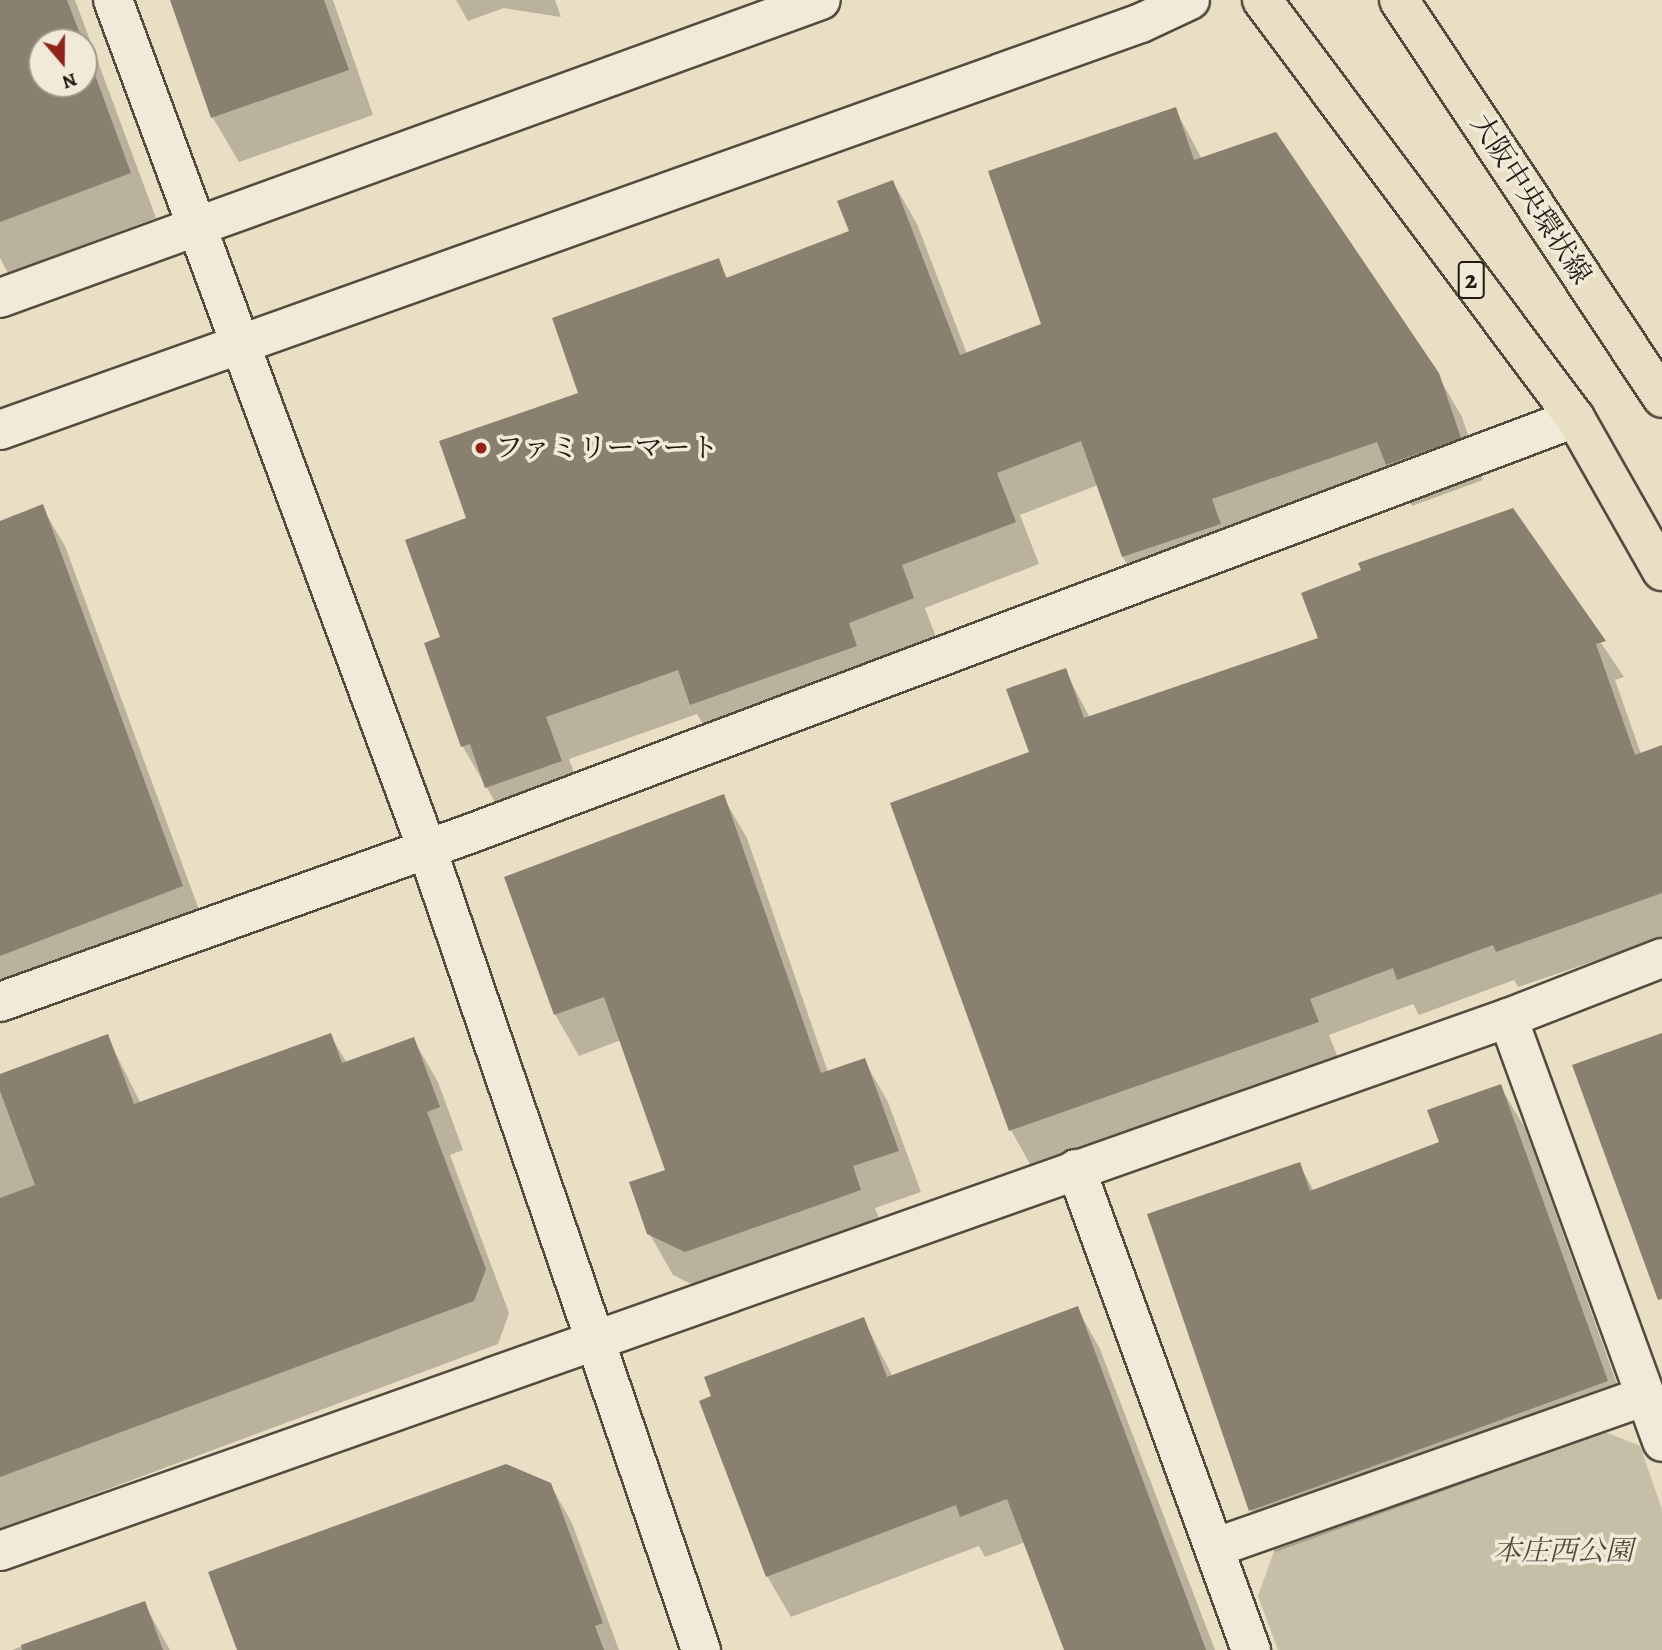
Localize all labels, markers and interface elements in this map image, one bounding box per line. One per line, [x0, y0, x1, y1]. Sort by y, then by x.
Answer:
north arrow [28, 28, 98, 98]
text: N [59, 66, 80, 95]
street label: 大阪中央環状線 [1464, 108, 1598, 290]
road number: 2 [1457, 258, 1485, 302]
place label: ファミリーマート [495, 431, 719, 465]
marker: ファミリーマート [473, 440, 489, 456]
park label: 本庄西公園 [1493, 1534, 1633, 1568]

